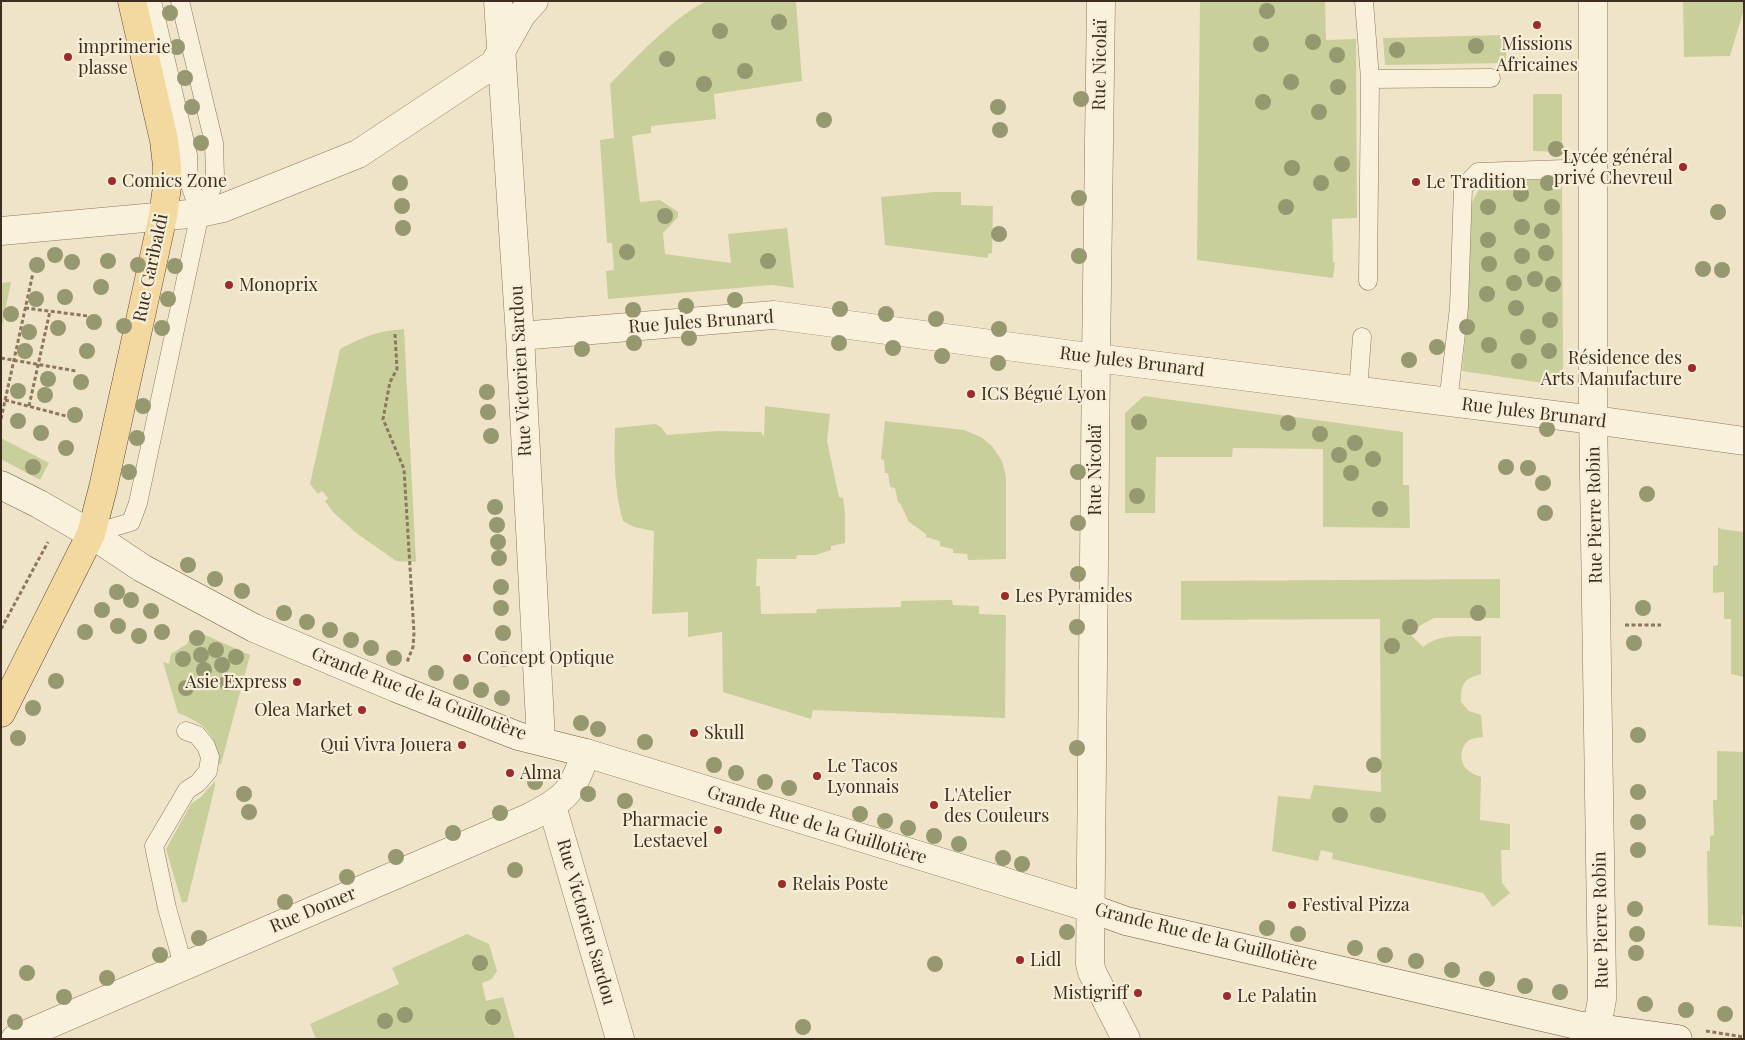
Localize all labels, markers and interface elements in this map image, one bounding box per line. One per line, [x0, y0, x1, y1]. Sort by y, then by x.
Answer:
street label: Rue Nicolaï [1088, 19, 1112, 111]
marker: Missions Africaines [1531, 19, 1543, 31]
place label: Missions Africaines [1496, 33, 1578, 76]
place label: imprimerie plasse [78, 36, 170, 78]
marker: imprimerie plasse [62, 51, 74, 63]
place label: Lycée général privé Chevreul [1554, 146, 1673, 188]
marker: Lycée général privé Chevreul [1677, 161, 1689, 173]
place label: Comics Zone [122, 170, 227, 192]
place label: Le Tradition [1426, 171, 1526, 193]
marker: Comics Zone [106, 175, 118, 187]
marker: Le Tradition [1410, 176, 1422, 188]
street label: Rue Garibaldi [129, 212, 173, 324]
place label: Monoprix [239, 274, 318, 296]
marker: Monoprix [223, 279, 235, 291]
street label: Rue Victorien Sardou [506, 285, 536, 457]
street label: Rue Jules Brunard [628, 306, 774, 338]
street label: Rue Jules Brunard [1058, 342, 1206, 382]
place label: Résidence des Arts Manufacture [1541, 347, 1682, 389]
marker: Résidence des Arts Manufacture [1686, 362, 1698, 374]
place label: ICS Bégué Lyon [981, 383, 1106, 405]
marker: ICS Bégué Lyon [965, 388, 977, 400]
street label: Rue Jules Brunard [1460, 393, 1608, 433]
street label: Rue Nicolaï [1084, 424, 1106, 516]
street label: Rue Pierre Robin [1583, 446, 1607, 584]
place label: Les Pyramides [1015, 585, 1133, 607]
marker: Les Pyramides [999, 590, 1011, 602]
street label: Grande Rue de la Guillotière [308, 643, 530, 745]
place label: Concept Optique [477, 647, 614, 669]
marker: Concept Optique [461, 652, 473, 664]
place label: Asie Express [185, 671, 287, 693]
marker: Asie Express [291, 676, 303, 688]
place label: Olea Market [254, 699, 352, 721]
marker: Olea Market [356, 704, 368, 716]
place label: Skull [704, 722, 744, 744]
marker: Skull [688, 727, 700, 739]
place label: Qui Vivra Jouera [320, 734, 452, 756]
marker: Qui Vivra Jouera [456, 739, 468, 751]
place label: Le Tacos Lyonnais [827, 755, 899, 798]
place label: Alma [520, 762, 561, 784]
marker: Alma [504, 767, 516, 779]
marker: Le Tacos Lyonnais [811, 770, 823, 782]
street label: Grande Rue de la Guillotière [705, 781, 929, 869]
place label: L'Atelier des Couleurs [944, 784, 1049, 826]
marker: L'Atelier des Couleurs [928, 799, 940, 811]
place label: Pharmacie Lestaevel [622, 809, 708, 852]
marker: Pharmacie Lestaevel [712, 824, 724, 836]
street label: Rue Victorien Sardou [552, 837, 620, 1007]
street label: Rue Pierre Robin [1589, 851, 1613, 989]
place label: Relais Poste [792, 873, 888, 895]
marker: Relais Poste [776, 878, 788, 890]
street label: Rue Domer [267, 882, 359, 938]
place label: Festival Pizza [1302, 894, 1410, 916]
street label: Grande Rue de la Guillotière [1092, 899, 1320, 975]
marker: Festival Pizza [1286, 899, 1298, 911]
place label: Lidl [1030, 949, 1061, 971]
marker: Lidl [1014, 954, 1026, 966]
place label: Mistigriff [1053, 982, 1128, 1004]
place label: Le Palatin [1237, 985, 1317, 1007]
marker: Mistigriff [1132, 987, 1144, 999]
marker: Le Palatin [1221, 990, 1233, 1002]

